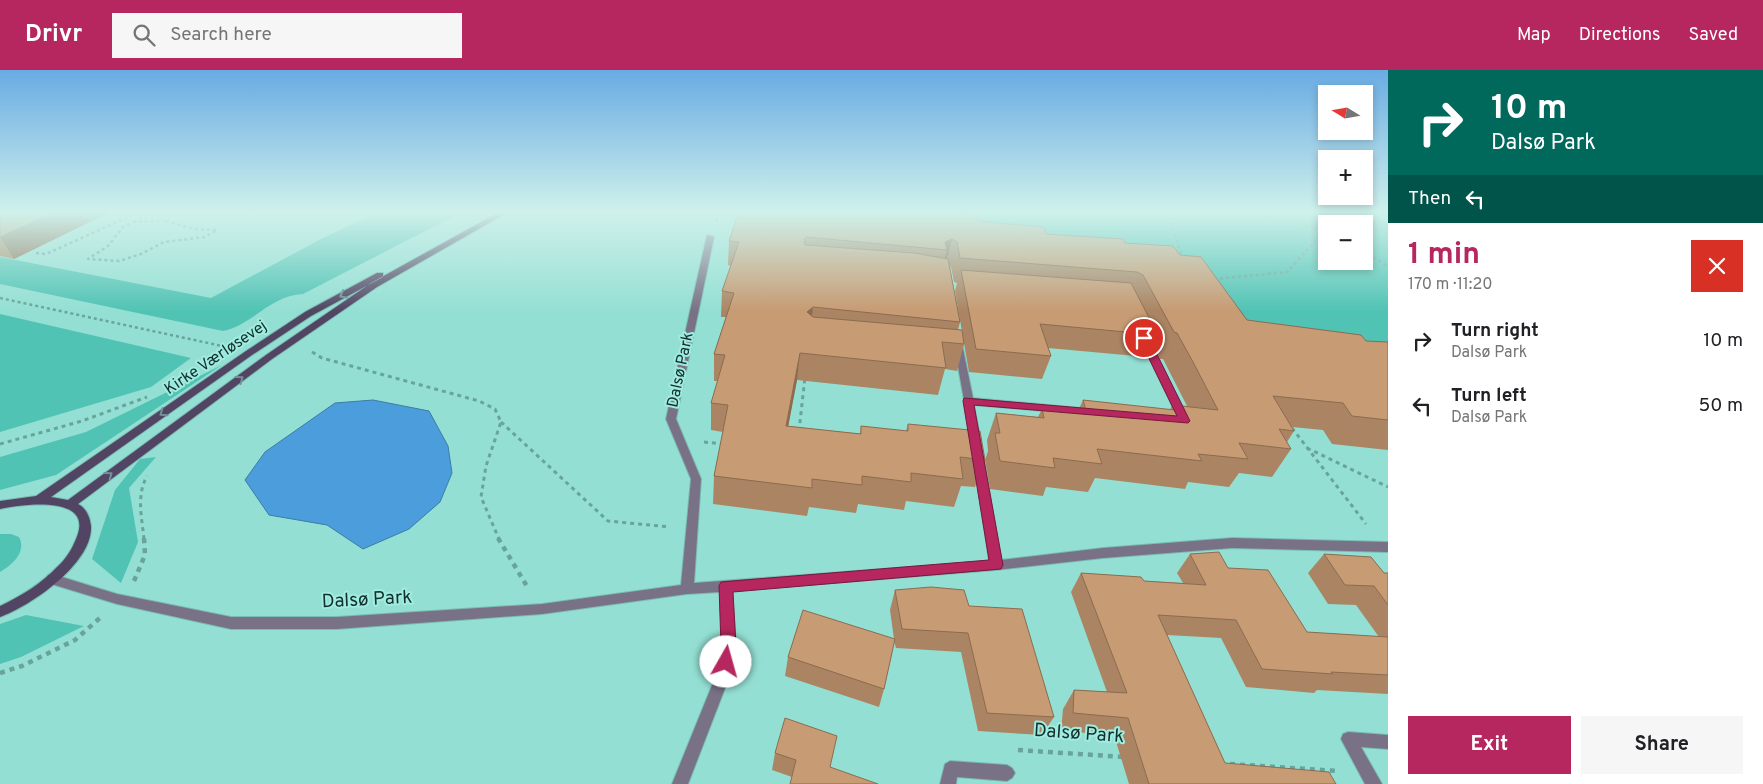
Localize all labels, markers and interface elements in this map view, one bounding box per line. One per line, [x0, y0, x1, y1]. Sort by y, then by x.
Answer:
search box [112, 13, 462, 58]
text: Drivr [25, 20, 82, 50]
icon: search [130, 21, 158, 49]
text: Search here [170, 23, 272, 47]
text: Map [1517, 24, 1551, 47]
text: Directions [1579, 24, 1661, 47]
text: Saved [1689, 24, 1738, 47]
north arrow [1318, 85, 1372, 140]
map controls [1318, 85, 1373, 270]
text: 10 m [1491, 87, 1567, 131]
icon: right [1408, 90, 1473, 155]
text: Dalsø Park [1491, 130, 1596, 157]
button: + [1318, 150, 1373, 205]
icon: left [1461, 185, 1489, 213]
text: Then [1408, 187, 1451, 211]
button: − [1318, 215, 1373, 270]
text: 1 min [1408, 237, 1480, 274]
button: close [1691, 240, 1743, 292]
text: 170 m · 11:20 [1408, 275, 1492, 295]
one-way arrow [339, 289, 348, 299]
street label: Kirke Værløsevej [161, 316, 271, 400]
pin [1123, 317, 1165, 359]
text: Turn right [1451, 319, 1539, 343]
icon: arrive [1130, 324, 1158, 352]
icon: right [1408, 327, 1436, 355]
text: 10 m [1703, 329, 1743, 353]
street label: Dalsø Park [663, 331, 699, 409]
text: Dalsø Park [1451, 343, 1527, 363]
one-way arrow [234, 376, 244, 385]
text: Turn left [1451, 384, 1527, 408]
icon: left [1408, 392, 1436, 420]
text: 50 m [1698, 394, 1743, 418]
one-way arrow [159, 407, 169, 416]
text: Dalsø Park [1451, 408, 1527, 428]
one-way arrow [103, 472, 113, 481]
street label: Dalsø Park [321, 586, 413, 614]
position arrow [699, 635, 751, 687]
button: Exit [1408, 716, 1571, 774]
button: Share [1581, 716, 1743, 774]
street label: Dalsø Park [1033, 719, 1125, 749]

